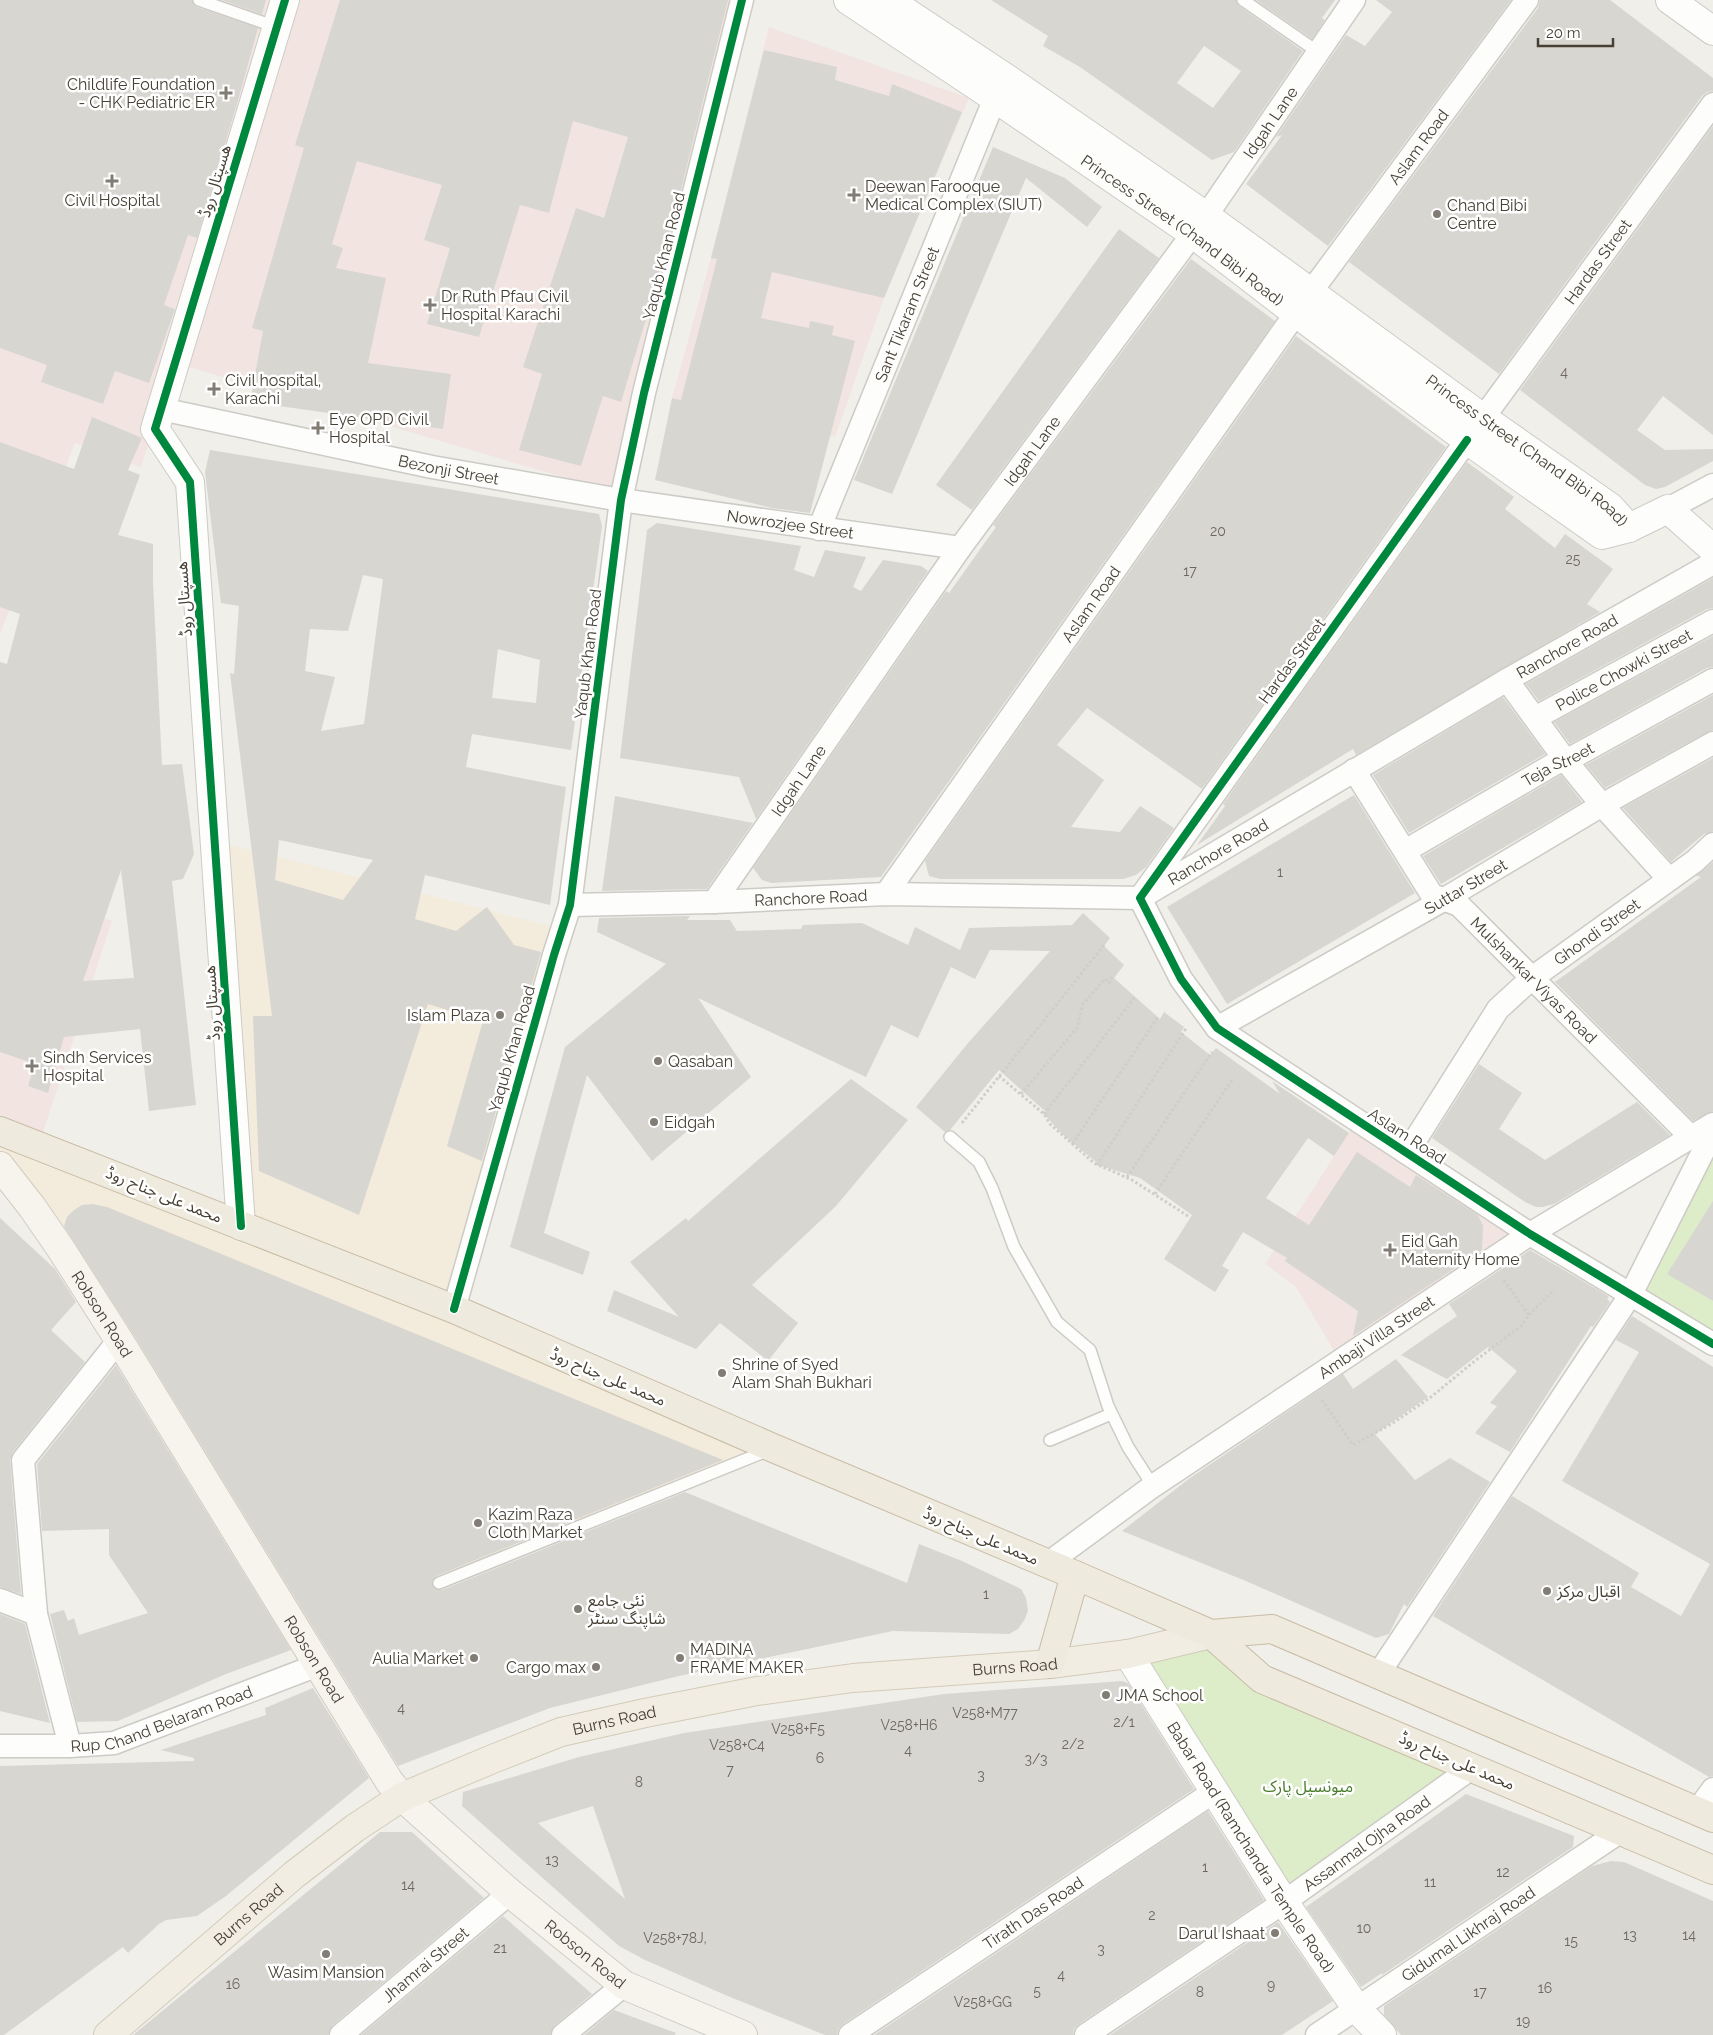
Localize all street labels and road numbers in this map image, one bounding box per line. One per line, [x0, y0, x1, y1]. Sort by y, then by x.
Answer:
street label: Idgah Lane [1239, 83, 1301, 162]
street label: Aslam Road [1384, 105, 1452, 188]
street label: ھسپتال روڈ [195, 142, 236, 220]
street label: Princess Street (Chand Bibi Road) [1078, 150, 1288, 310]
street label: Yaqub Khan Road [639, 190, 689, 322]
street label: Hardas Street [1560, 215, 1635, 308]
street label: Sant Tikaram Street [871, 243, 943, 385]
street label: Princess Street (Chand Bibi Road) [1423, 370, 1632, 530]
street label: Idgah Lane [1000, 412, 1064, 490]
street label: Bezonji Street [397, 451, 501, 488]
street label: Nowrozjee Street [726, 506, 856, 542]
street label: ھسپتال روڈ [172, 561, 197, 637]
street label: Aslam Road [1057, 562, 1124, 646]
street label: Yaqub Khan Road [571, 588, 605, 720]
street label: Ranchore Road [1513, 610, 1621, 682]
street label: Hardas Street [1255, 614, 1330, 707]
street label: Police Chowki Street [1552, 625, 1696, 714]
street label: Teja Street [1518, 738, 1598, 790]
street label: Idgah Lane [767, 741, 830, 820]
street label: Ranchore Road [1164, 815, 1272, 889]
street label: Suttar Street [1421, 854, 1511, 918]
street label: Ranchore Road [754, 885, 868, 910]
street label: Ghondi Street [1550, 894, 1644, 969]
street label: Mulshankar Viyas Road [1467, 913, 1601, 1047]
street label: ھسپتال روڈ [200, 965, 225, 1041]
street label: Yaqub Khan Road [485, 983, 539, 1115]
street label: Aslam Road [1365, 1104, 1449, 1168]
street label: محمد علی جناح روڈ [102, 1163, 225, 1230]
street label: Robson Road [68, 1267, 137, 1361]
street label: Ambaji Villa Street [1315, 1291, 1438, 1382]
street label: محمد علی جناح روڈ [546, 1344, 669, 1413]
street label: محمد علی جناح روڈ [919, 1503, 1042, 1572]
street label: Robson Road [280, 1612, 348, 1706]
street label: Burns Road [972, 1654, 1059, 1679]
street label: Rup Chand Belaram Road [70, 1681, 255, 1755]
street label: Burns Road [570, 1702, 658, 1739]
street label: Babar Road (Ramchandra Temple Road) [1163, 1718, 1339, 1976]
street label: محمد علی جناح روڈ [1395, 1728, 1518, 1797]
street label: Assanmal Ojha Road [1299, 1791, 1434, 1895]
street label: Tirath Das Road [979, 1872, 1087, 1953]
street label: Burns Road [210, 1879, 287, 1949]
street label: Gidumal Likhraj Road [1398, 1882, 1539, 1985]
street label: Robson Road [541, 1915, 630, 1992]
street label: Jhamrai Street [378, 1922, 473, 2006]

